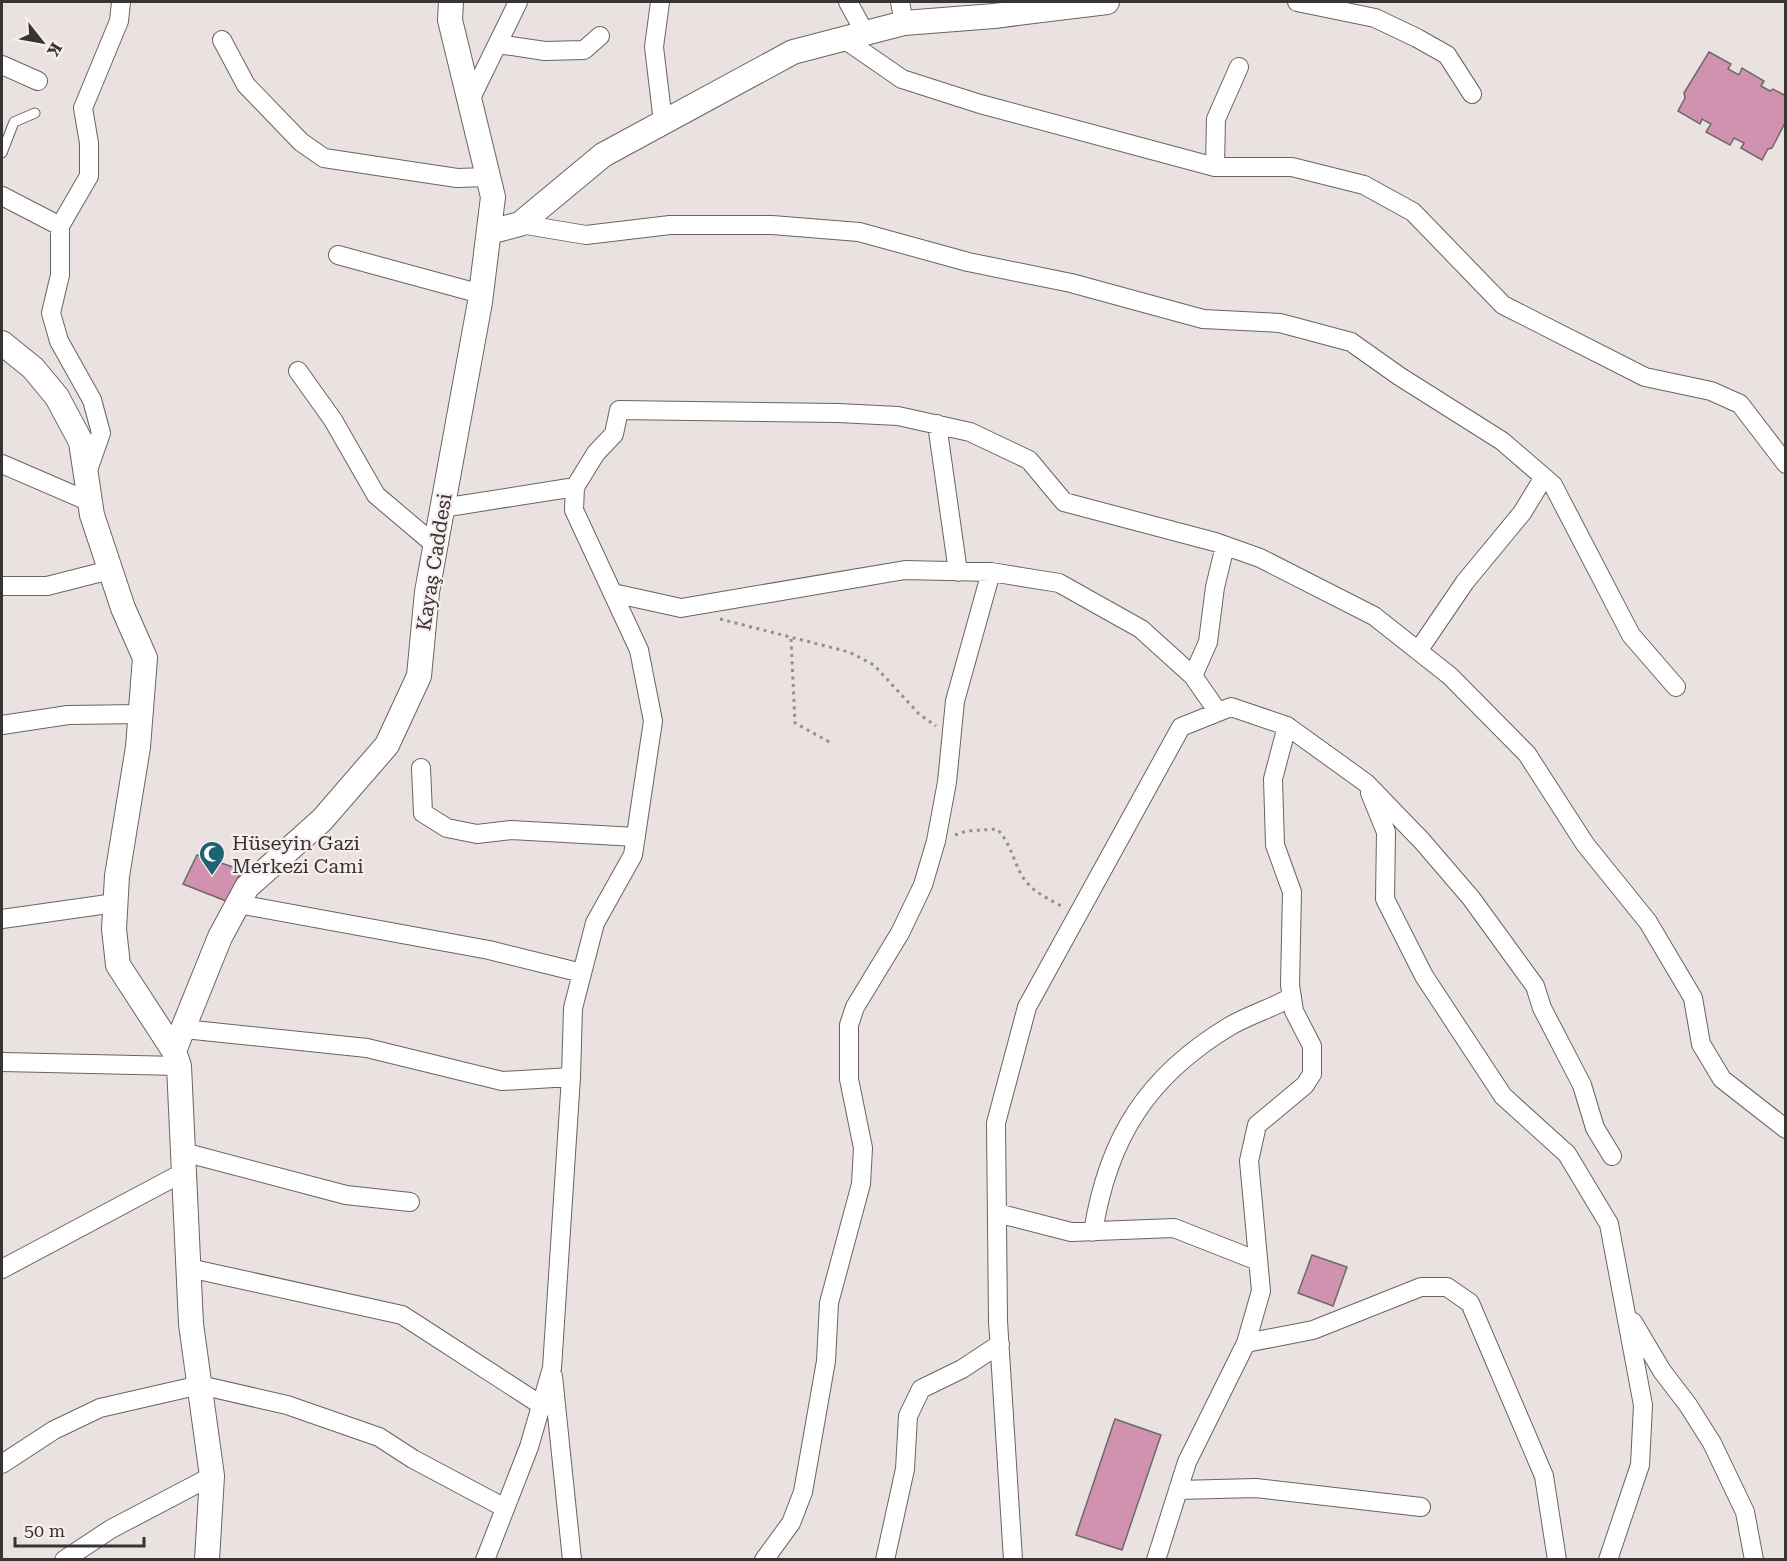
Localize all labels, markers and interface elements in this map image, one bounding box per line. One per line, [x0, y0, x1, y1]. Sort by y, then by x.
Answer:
north arrow [12, 12, 72, 72]
text: K [43, 39, 66, 60]
street label: Kayaş Caddesi [411, 492, 457, 632]
place label: Hüseyin Gazi Merkezi Cami [232, 831, 364, 878]
mosque icon: Hüseyin Gazi Merkezi Cami [197, 839, 227, 877]
scale bar [15, 1510, 144, 1548]
text: 50 m [24, 1520, 65, 1541]

